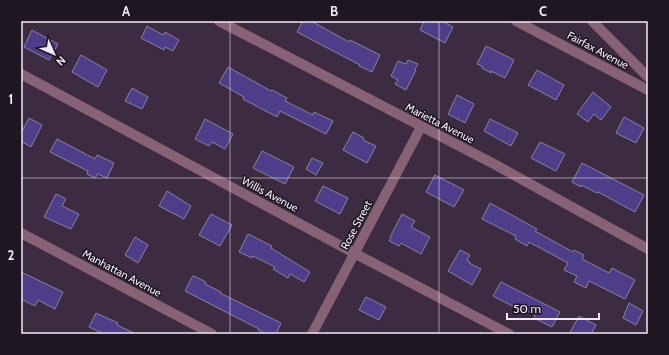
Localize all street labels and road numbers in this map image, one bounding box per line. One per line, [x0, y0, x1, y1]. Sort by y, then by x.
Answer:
street label: Fairfax Avenue [565, 28, 631, 72]
street label: Marietta Avenue [403, 100, 477, 147]
street label: Willis Avenue [239, 173, 301, 215]
street label: Rose Street [337, 198, 375, 252]
street label: Manhattan Avenue [80, 246, 164, 300]

